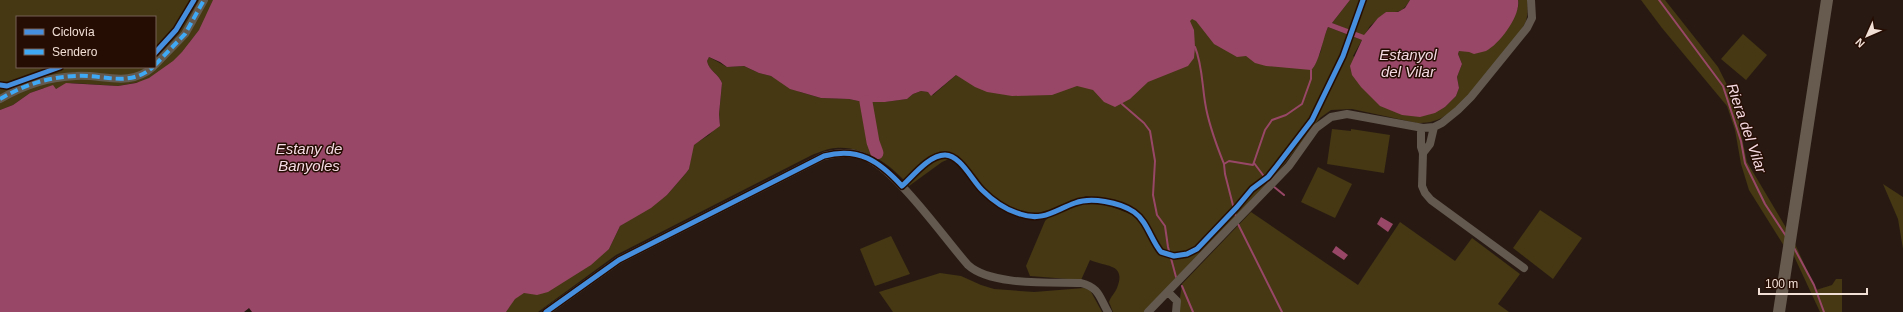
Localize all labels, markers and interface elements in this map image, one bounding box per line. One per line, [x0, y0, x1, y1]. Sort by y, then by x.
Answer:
legend [16, 16, 156, 68]
north arrow [1847, 16, 1887, 56]
text: Ciclovía [52, 25, 95, 39]
text: N [1853, 36, 1867, 50]
text: Sendero [52, 45, 98, 59]
water label: Estanyol del Vilar [1379, 46, 1437, 80]
water label: Riera del Vilar [1724, 81, 1771, 176]
water label: Estany de Banyoles [276, 140, 342, 174]
scale bar [1759, 270, 1867, 296]
text: 100 m [1765, 277, 1798, 291]

